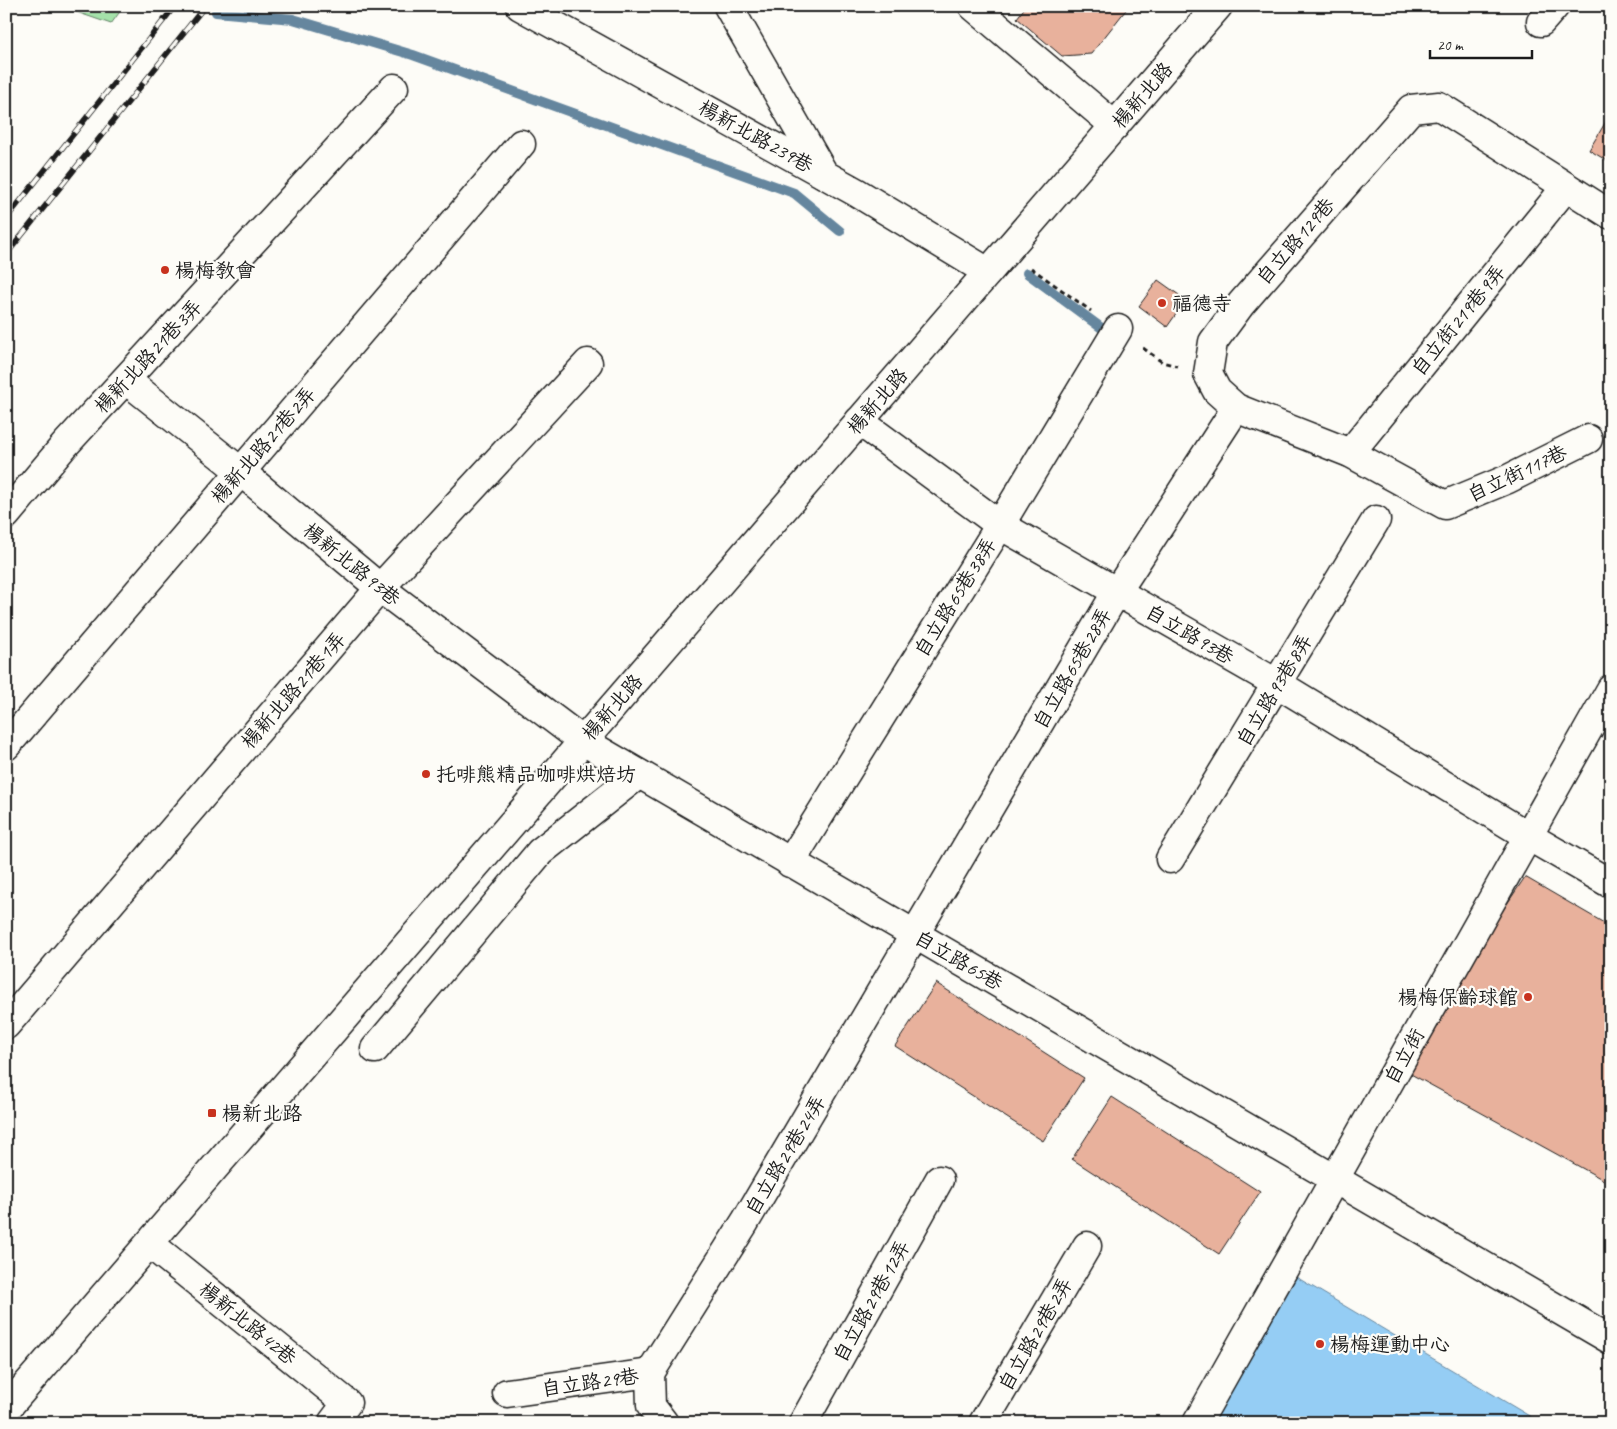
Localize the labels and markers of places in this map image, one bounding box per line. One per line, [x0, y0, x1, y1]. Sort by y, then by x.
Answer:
place label: 楊梅教會 [175, 258, 256, 283]
marker: 楊梅教會 [159, 264, 171, 276]
place label: 福德寺 [1172, 291, 1232, 316]
marker: 福德寺 [1156, 297, 1168, 309]
place label: 托啡熊精品咖啡烘焙坊 [436, 762, 636, 787]
marker: 托啡熊精品咖啡烘焙坊 [420, 768, 432, 780]
place label: 楊梅保齡球館 [1398, 985, 1518, 1010]
marker: 楊梅保齡球館 [1522, 991, 1534, 1003]
place label: 楊新北路 [222, 1101, 303, 1126]
marker: 楊新北路 [206, 1107, 218, 1119]
place label: 楊梅運動中心 [1330, 1332, 1450, 1357]
marker: 楊梅運動中心 [1314, 1338, 1326, 1350]

